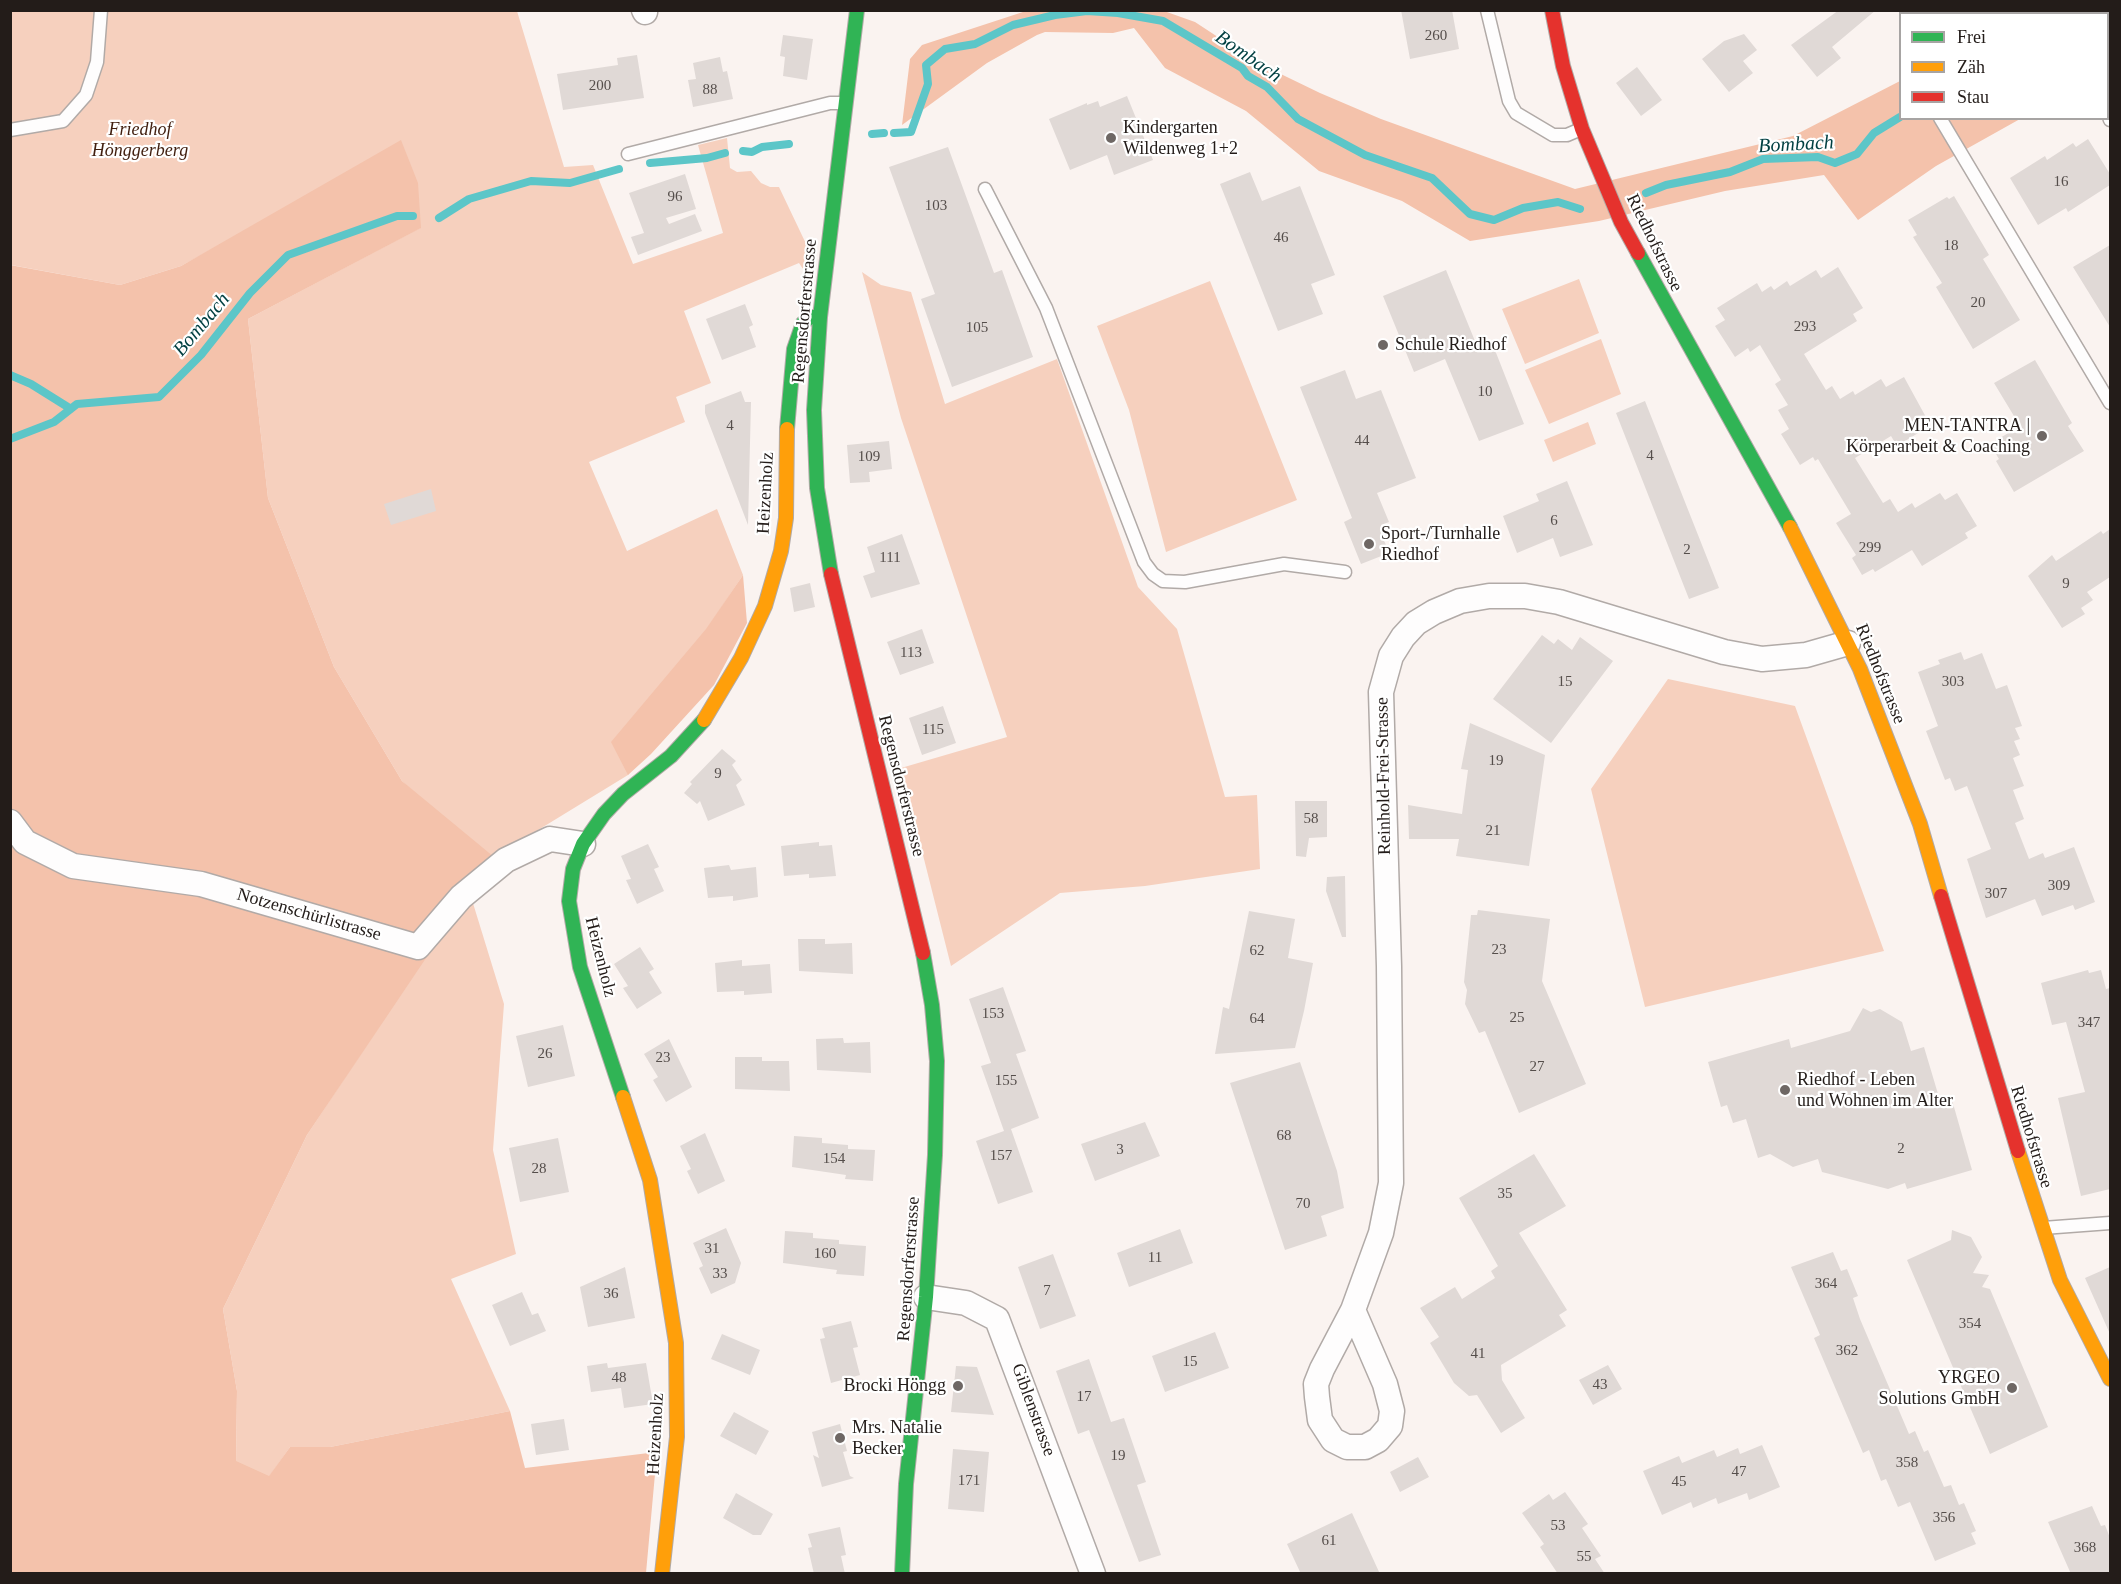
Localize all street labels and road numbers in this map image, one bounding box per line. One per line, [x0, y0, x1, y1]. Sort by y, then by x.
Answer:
street label: Riedhofstrasse [1621, 191, 1687, 295]
street label: Regensdorferstrasse [788, 238, 822, 384]
street label: Heizenholz [753, 452, 779, 534]
street label: Riedhofstrasse [1850, 621, 1910, 727]
street label: Reinhold-Frei-Strasse [1372, 697, 1396, 855]
street label: Regensdorferstrasse [873, 713, 929, 859]
street label: Notzenschürlistrasse [234, 884, 384, 946]
street label: Heizenholz [580, 915, 620, 999]
street label: Riedhofstrasse [2005, 1083, 2057, 1191]
street label: Regensdorferstrasse [893, 1196, 925, 1342]
street label: Giblenstrasse [1006, 1361, 1060, 1459]
street label: Heizenholz [643, 1393, 669, 1475]

